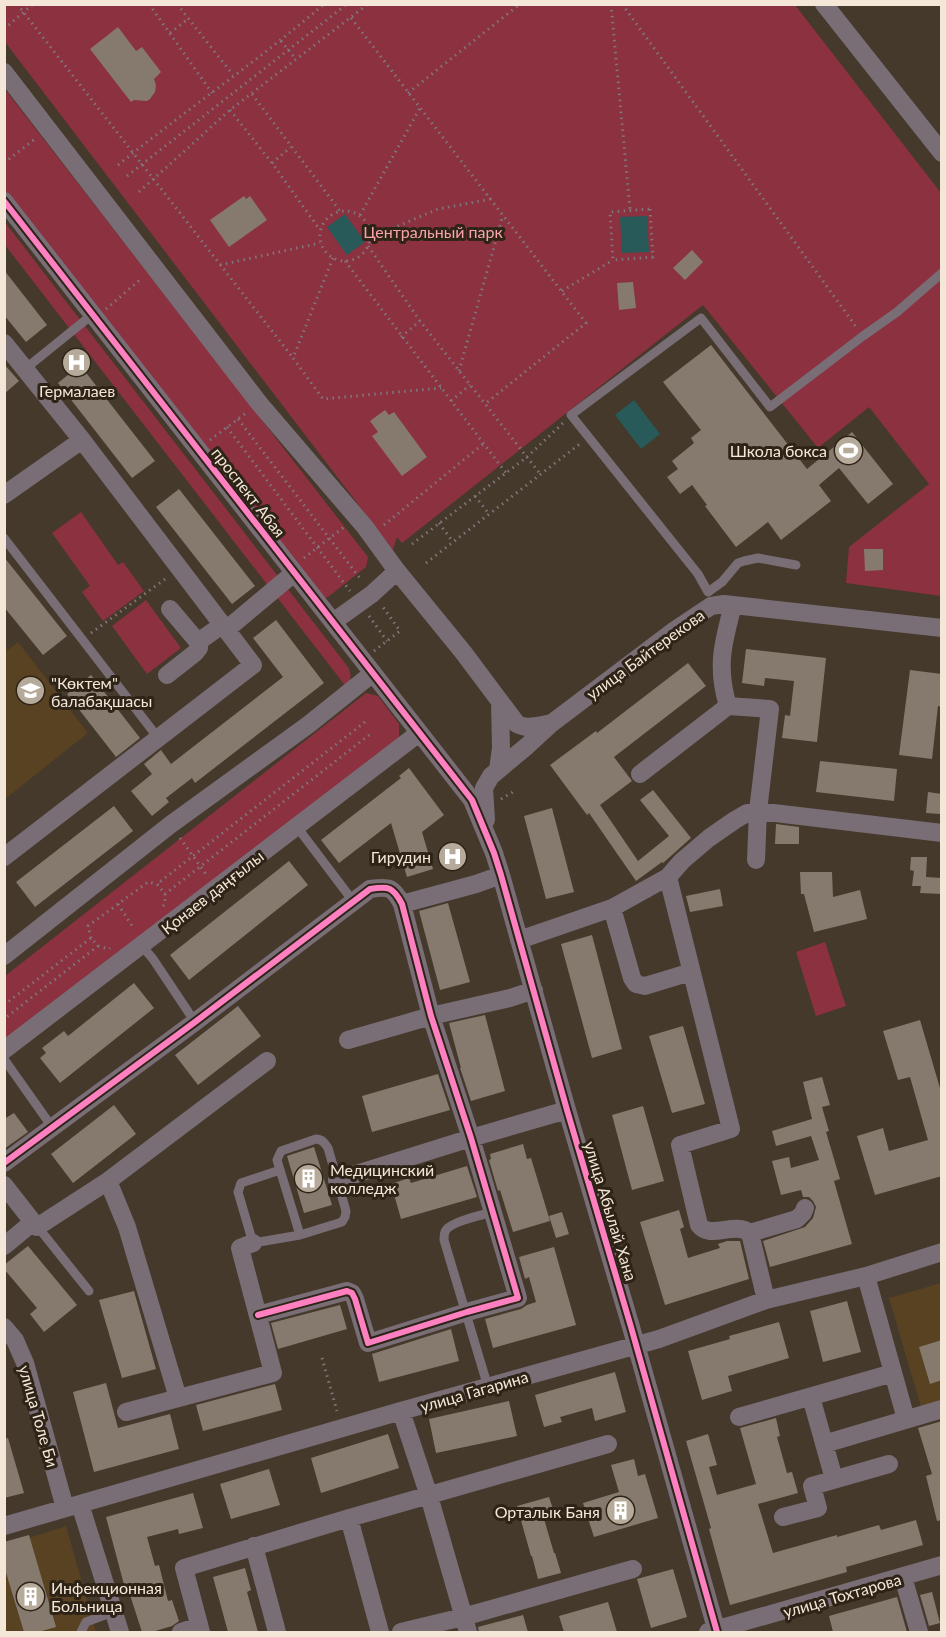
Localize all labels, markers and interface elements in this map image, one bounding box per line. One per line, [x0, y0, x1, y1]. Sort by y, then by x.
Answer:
park label: Центральный парк [363, 222, 503, 241]
hospital icon: Гермалаев [61, 346, 93, 378]
place label: Гермалаев [39, 381, 115, 400]
sports icon: Школа бокса [832, 434, 864, 466]
place label: Школа бокса [730, 441, 827, 460]
street label: проспект Абая [208, 444, 290, 540]
street label: улица Байтерекова [582, 605, 708, 703]
place label: "Көктем" балабақшасы [51, 673, 152, 710]
school or university icon: "Көктем" балабақшасы [14, 675, 46, 707]
hospital icon: Гирудин [436, 840, 468, 872]
street label: Қонаев даңғылы [157, 846, 267, 938]
place label: Гирудин [371, 847, 431, 866]
street label: улица Абылай Хана [581, 1139, 641, 1283]
place label: Медицинский колледж [330, 1160, 434, 1197]
building icon: Медицинский колледж [293, 1162, 325, 1194]
street label: улица Толе Би [15, 1363, 63, 1469]
street label: улица Гагарина [418, 1366, 530, 1416]
building icon: Орталык Баня [605, 1495, 637, 1527]
place label: Орталык Баня [495, 1502, 600, 1521]
street label: улица Тохтарова [781, 1569, 903, 1621]
place label: Инфекционная Больница [51, 1578, 162, 1615]
building icon: Инфекционная Больница [14, 1580, 46, 1612]

